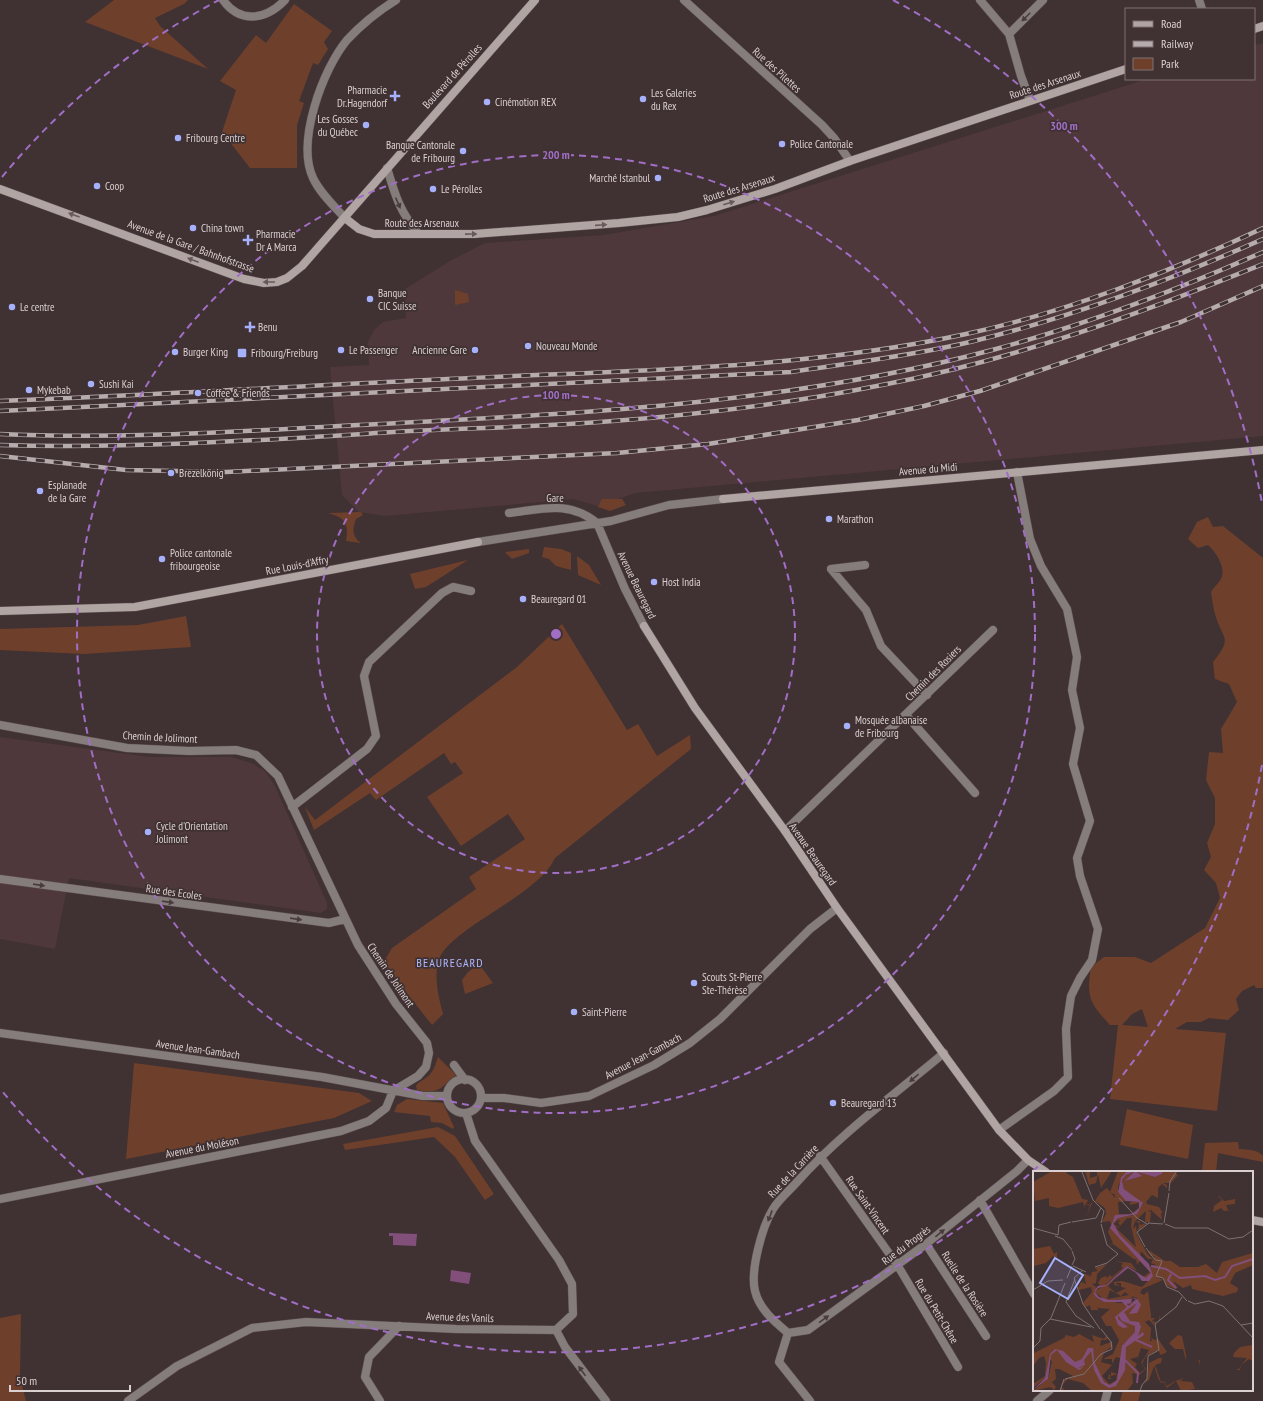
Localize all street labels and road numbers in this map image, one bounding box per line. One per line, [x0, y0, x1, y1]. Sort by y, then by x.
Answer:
street label: Boulevard de Pérolles [419, 41, 485, 111]
street label: Rue des Pilettes [750, 44, 805, 96]
street label: Route des Arsenaux [1008, 66, 1083, 102]
street label: Route des Arsenaux [701, 170, 777, 206]
street label: Avenue de la Gare / Bahnhofstrasse [126, 216, 257, 276]
street label: Route des Arsenaux [385, 216, 460, 230]
street label: Avenue du Midi [898, 459, 958, 479]
street label: Gare [546, 491, 564, 505]
street label: Avenue Beauregard [615, 549, 659, 621]
street label: Rue Louis-d'Affry [264, 552, 330, 578]
street label: Chemin des Rosiers [902, 642, 964, 704]
street label: Chemin de Jolimont [122, 728, 198, 746]
street label: Avenue Beauregard [786, 820, 840, 888]
street label: Rue des Ecoles [145, 881, 203, 903]
street label: Chemin de Jolimont [364, 940, 418, 1010]
street label: Avenue Jean-Gambach [602, 1030, 684, 1082]
street label: Avenue Jean-Gambach [155, 1036, 241, 1062]
street label: Avenue du Moléson [164, 1133, 240, 1161]
street label: Rue de la Carrière [765, 1141, 822, 1201]
street label: Rue Saint-Vincent [843, 1173, 893, 1237]
street label: Rue du Progrès [879, 1222, 933, 1268]
street label: Ruelle de la Rosière [939, 1249, 992, 1320]
street label: Rue du Petit-Chêne [912, 1276, 962, 1346]
street label: Avenue des Vanils [426, 1309, 494, 1325]

